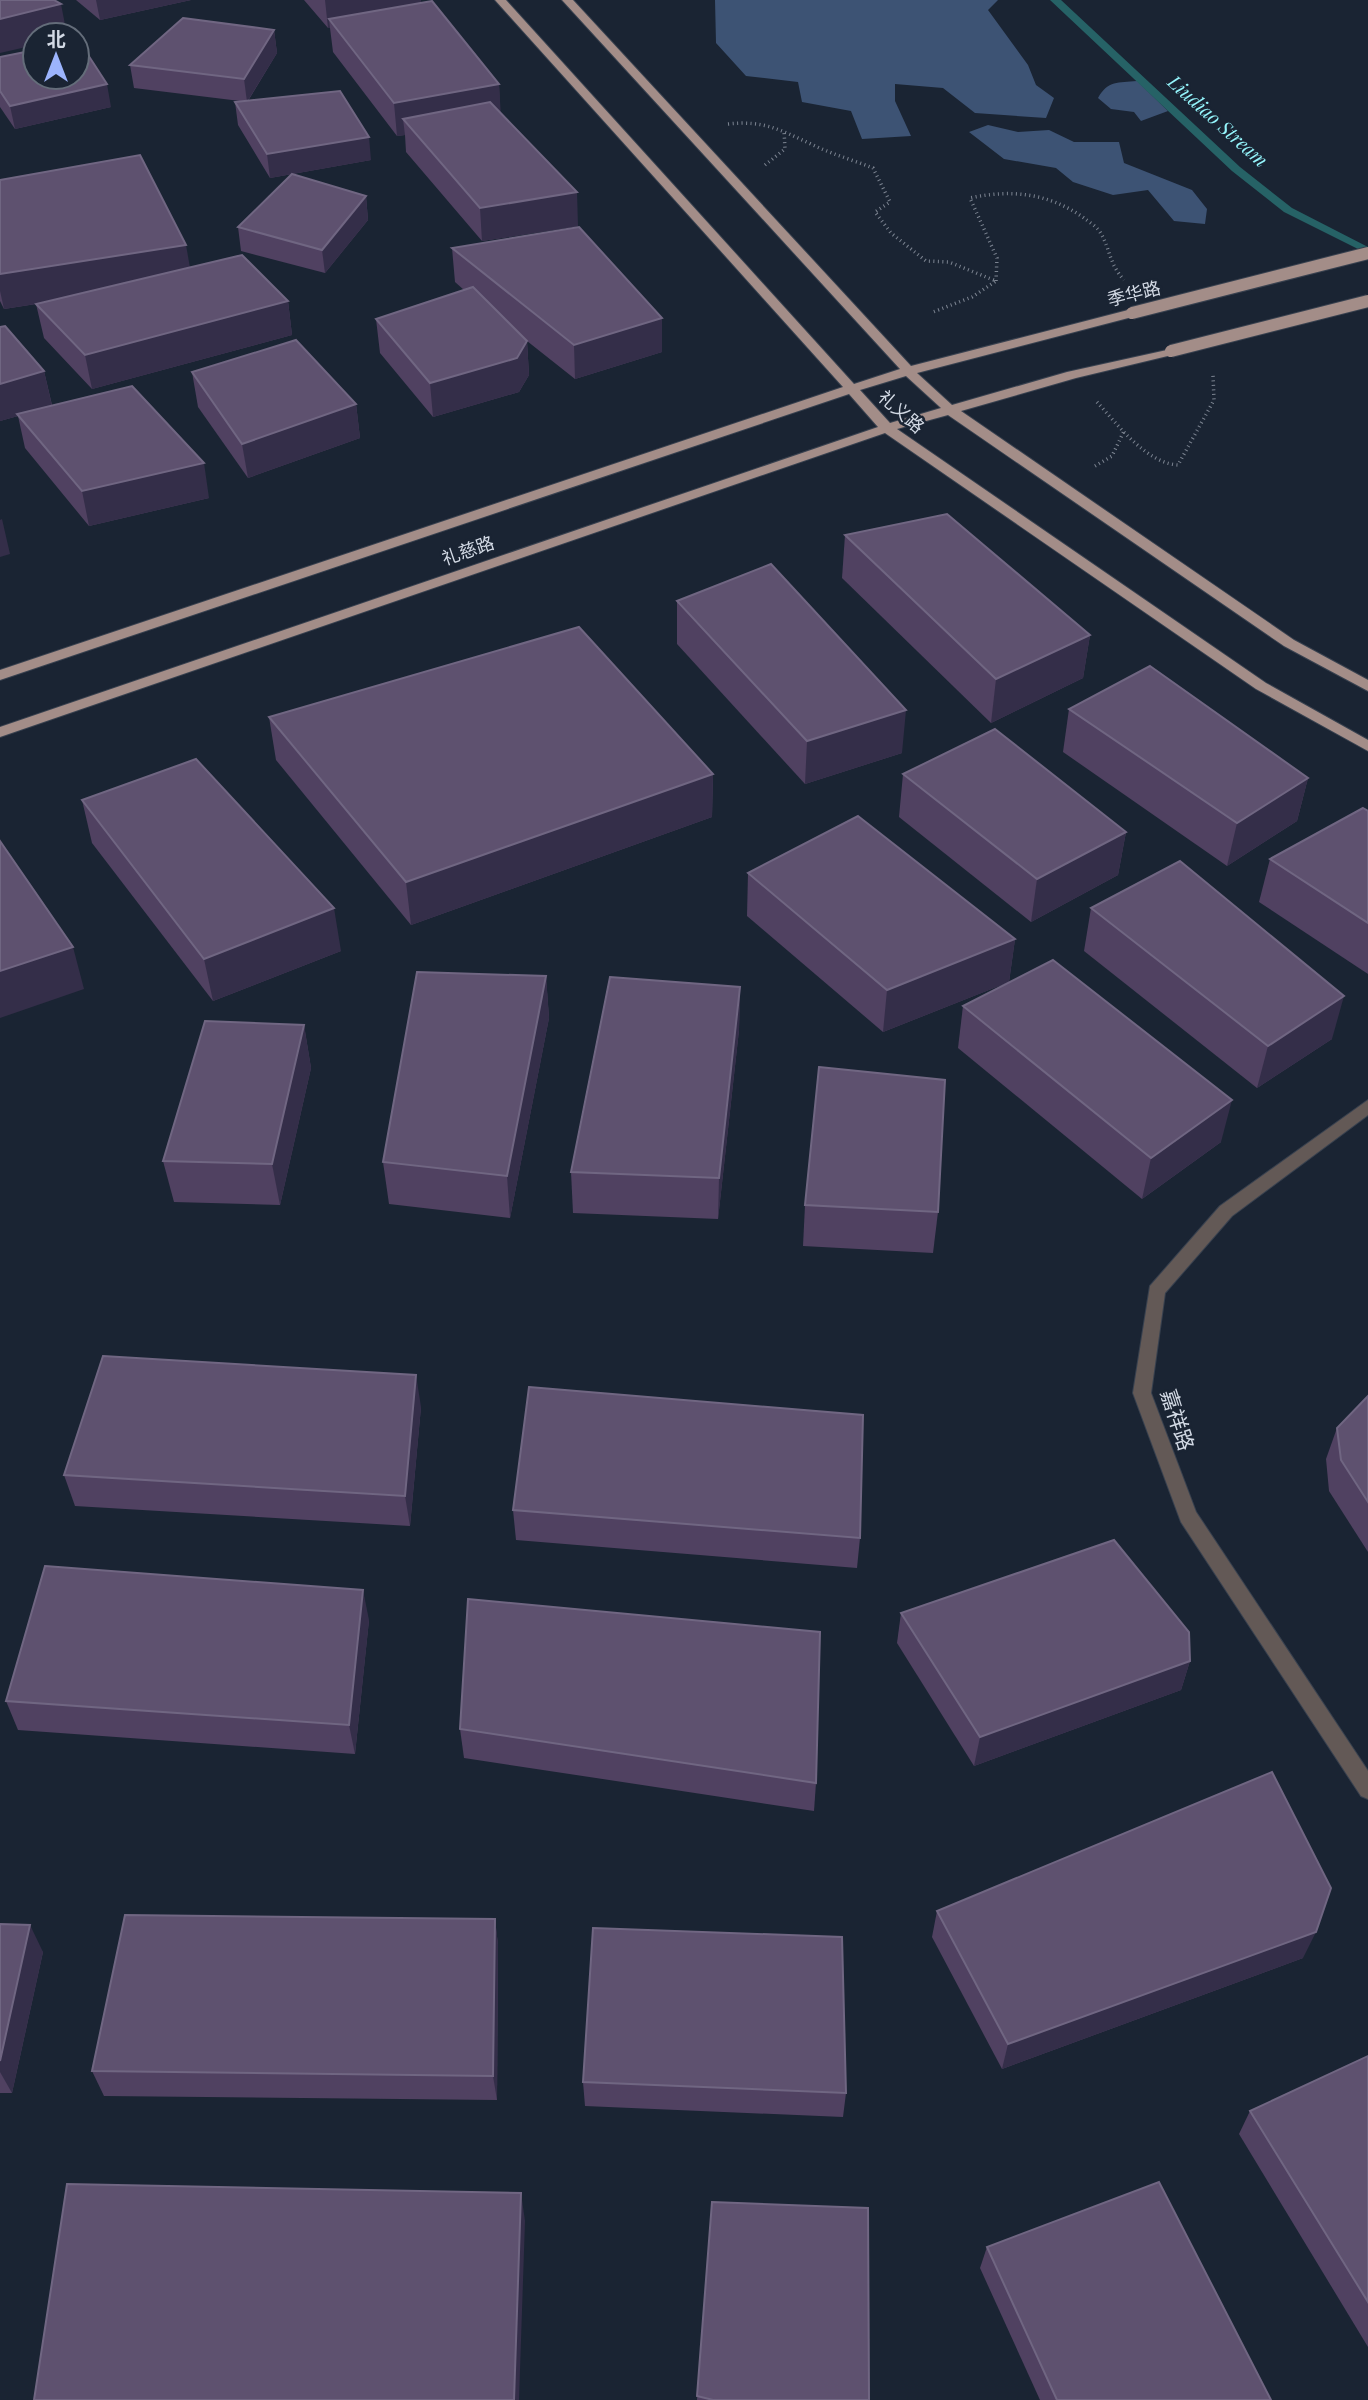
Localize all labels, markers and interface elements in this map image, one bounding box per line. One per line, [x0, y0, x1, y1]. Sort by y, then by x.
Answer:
north arrow [21, 21, 91, 91]
text: 北 [46, 25, 66, 51]
water label: Liudiao Stream [1162, 68, 1274, 172]
street label: 季华路 [1105, 275, 1163, 311]
street label: 礼义路 [873, 384, 930, 438]
street label: 礼慈路 [438, 530, 497, 570]
street label: 嘉祥路 [1156, 1385, 1202, 1454]

